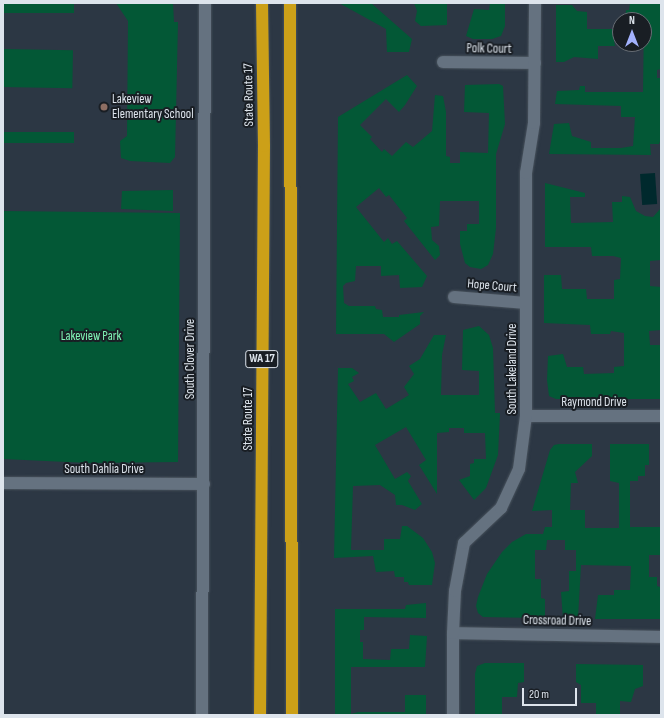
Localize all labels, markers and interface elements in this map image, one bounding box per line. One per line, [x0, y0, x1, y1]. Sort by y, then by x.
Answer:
north arrow [612, 12, 652, 52]
text: N [629, 14, 635, 27]
street label: Polk Court [466, 41, 512, 57]
street label: State Route 17 [241, 63, 257, 127]
place label: Lakeview Elementary School [112, 92, 194, 123]
marker: Lakeview Elementary School [99, 102, 109, 112]
street label: Hope Court [467, 276, 517, 296]
street label: South Clover Drive [182, 319, 198, 399]
street label: South Lakeland Drive [504, 324, 520, 414]
park label: Lakeview Park [61, 328, 121, 344]
road number: WA 17 [245, 349, 279, 369]
street label: State Route 17 [240, 387, 256, 451]
street label: Raymond Drive [561, 394, 627, 410]
street label: South Dahlia Drive [64, 461, 144, 477]
street label: Crossroad Drive [523, 613, 591, 629]
scale bar [524, 680, 579, 706]
text: 20 m [529, 687, 549, 702]

